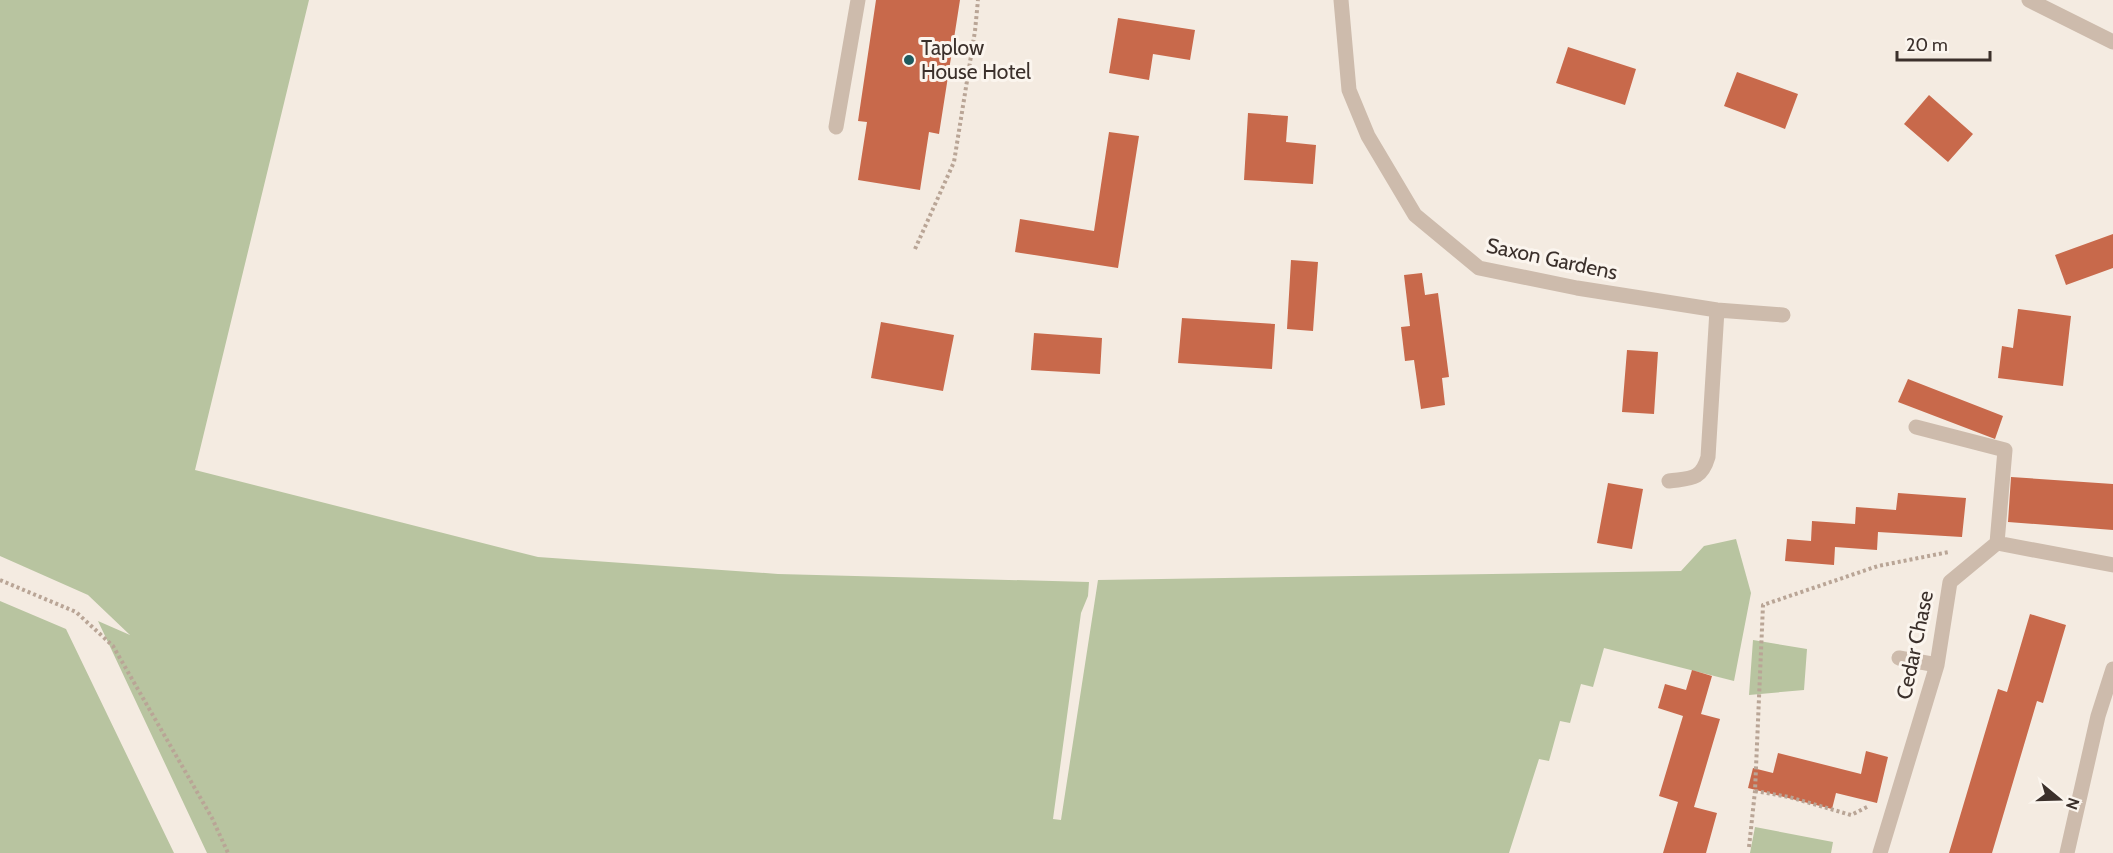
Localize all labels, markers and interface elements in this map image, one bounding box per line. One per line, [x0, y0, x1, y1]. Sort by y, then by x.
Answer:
scale bar [1897, 24, 1990, 62]
text: 20 m [1906, 34, 1948, 56]
place label: Taplow House Hotel [921, 35, 1031, 84]
marker: Taplow House Hotel [902, 53, 916, 67]
street label: Saxon Gardens [1484, 232, 1620, 285]
street label: Cedar Chase [1891, 588, 1938, 701]
north arrow [2029, 769, 2089, 829]
text: N [2062, 795, 2084, 812]

